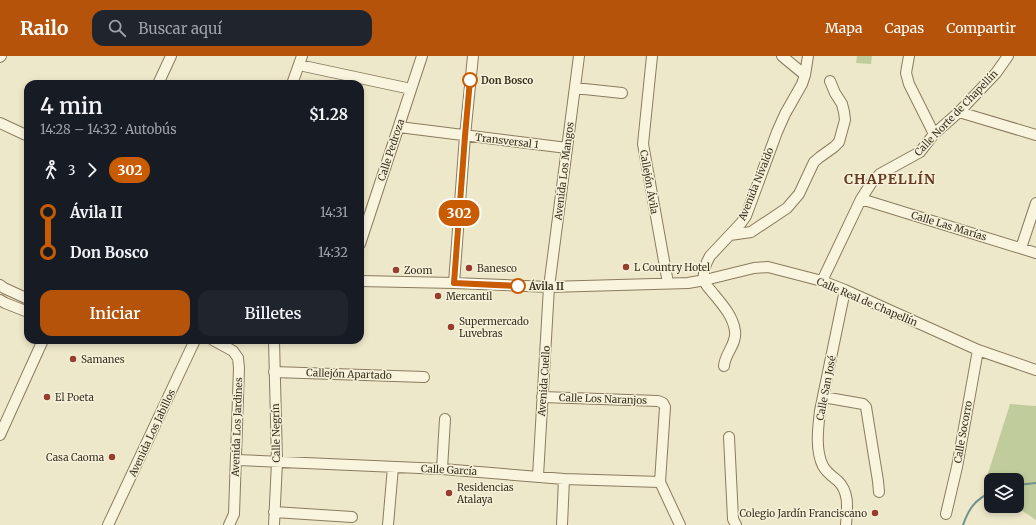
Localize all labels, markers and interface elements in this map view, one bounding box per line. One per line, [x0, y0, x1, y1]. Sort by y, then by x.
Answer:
search box [92, 10, 372, 46]
text: Railo [20, 16, 68, 40]
icon: search [106, 17, 128, 39]
text: Buscar aquí [138, 19, 222, 38]
text: Mapa [825, 19, 862, 37]
text: Capas [884, 19, 924, 37]
text: Compartir [946, 19, 1016, 37]
street label: Calle Norte de Chapellín [911, 67, 1001, 159]
marker: Don Bosco [462, 72, 478, 88]
place label: Don Bosco [481, 74, 533, 87]
text: 4 min [40, 92, 103, 120]
text: $1.28 [309, 105, 348, 124]
street label: Calle Pedroza [375, 117, 407, 183]
text: 14:28 – 14:32 · Autobús [40, 121, 177, 138]
street label: Avenida Los Mangos [551, 121, 576, 222]
street label: Transversal 1 [475, 131, 540, 151]
street label: Avenida Nivaldo [735, 145, 777, 223]
street label: Callejón Ávila [637, 149, 662, 216]
icon: walk [40, 159, 62, 181]
icon: forward [81, 159, 103, 181]
text: 302 [117, 161, 142, 179]
text: 3 [68, 162, 75, 179]
district label: CHAPELLÍN [844, 170, 936, 188]
line badge: 302 [436, 200, 482, 226]
text: Ávila II [70, 203, 122, 222]
text: 14:31 [320, 204, 348, 221]
text: 302 [447, 204, 471, 222]
street label: Calle Las Marías [910, 208, 988, 244]
text: Don Bosco [70, 243, 148, 262]
text: 14:32 [318, 244, 348, 261]
place label: L Country Hotel [634, 261, 710, 274]
place label: Banesco [477, 262, 517, 275]
marker: L Country Hotel [621, 262, 631, 272]
marker: Banesco [464, 263, 474, 273]
place label: Zoom [404, 264, 432, 277]
marker: Zoom [391, 265, 401, 275]
street label: Calle Real de Chapellín [814, 275, 920, 329]
marker: Ávila II [510, 278, 526, 294]
place label: Ávila II [528, 279, 564, 293]
button: Iniciar [40, 290, 190, 336]
button: Billetes [198, 290, 348, 336]
place label: Mercantil [446, 290, 492, 303]
marker: Mercantil [433, 291, 443, 301]
place label: Supermercado Luvebras [459, 315, 529, 340]
marker: Supermercado Luvebras [446, 322, 456, 332]
street label: Avenida Cuello [535, 345, 553, 418]
place label: Samanes [81, 353, 125, 366]
marker: Samanes [68, 354, 78, 364]
street label: Calle San José [813, 355, 839, 421]
street label: Callejón Apartado [306, 366, 392, 382]
street label: Avenida Los Jardines [229, 377, 245, 478]
street label: Avenida Los Jabillos [126, 387, 178, 480]
place label: El Poeta [55, 391, 95, 404]
street label: Calle Los Naranjos [559, 391, 647, 407]
marker: El Poeta [42, 392, 52, 402]
street label: Calle Socorro [951, 400, 975, 464]
street label: Calle Negrín [269, 403, 283, 463]
place label: Casa Caoma [46, 451, 105, 464]
marker: Casa Caoma [107, 452, 117, 462]
street label: Calle García [421, 462, 478, 478]
map controls [984, 473, 1024, 513]
button: layers [984, 473, 1024, 513]
place label: Residencias Atalaya [456, 481, 514, 506]
marker: Residencias Atalaya [444, 488, 454, 498]
place label: Colegio Jardín Franciscano [739, 507, 867, 520]
marker: Colegio Jardín Franciscano [870, 508, 880, 518]

